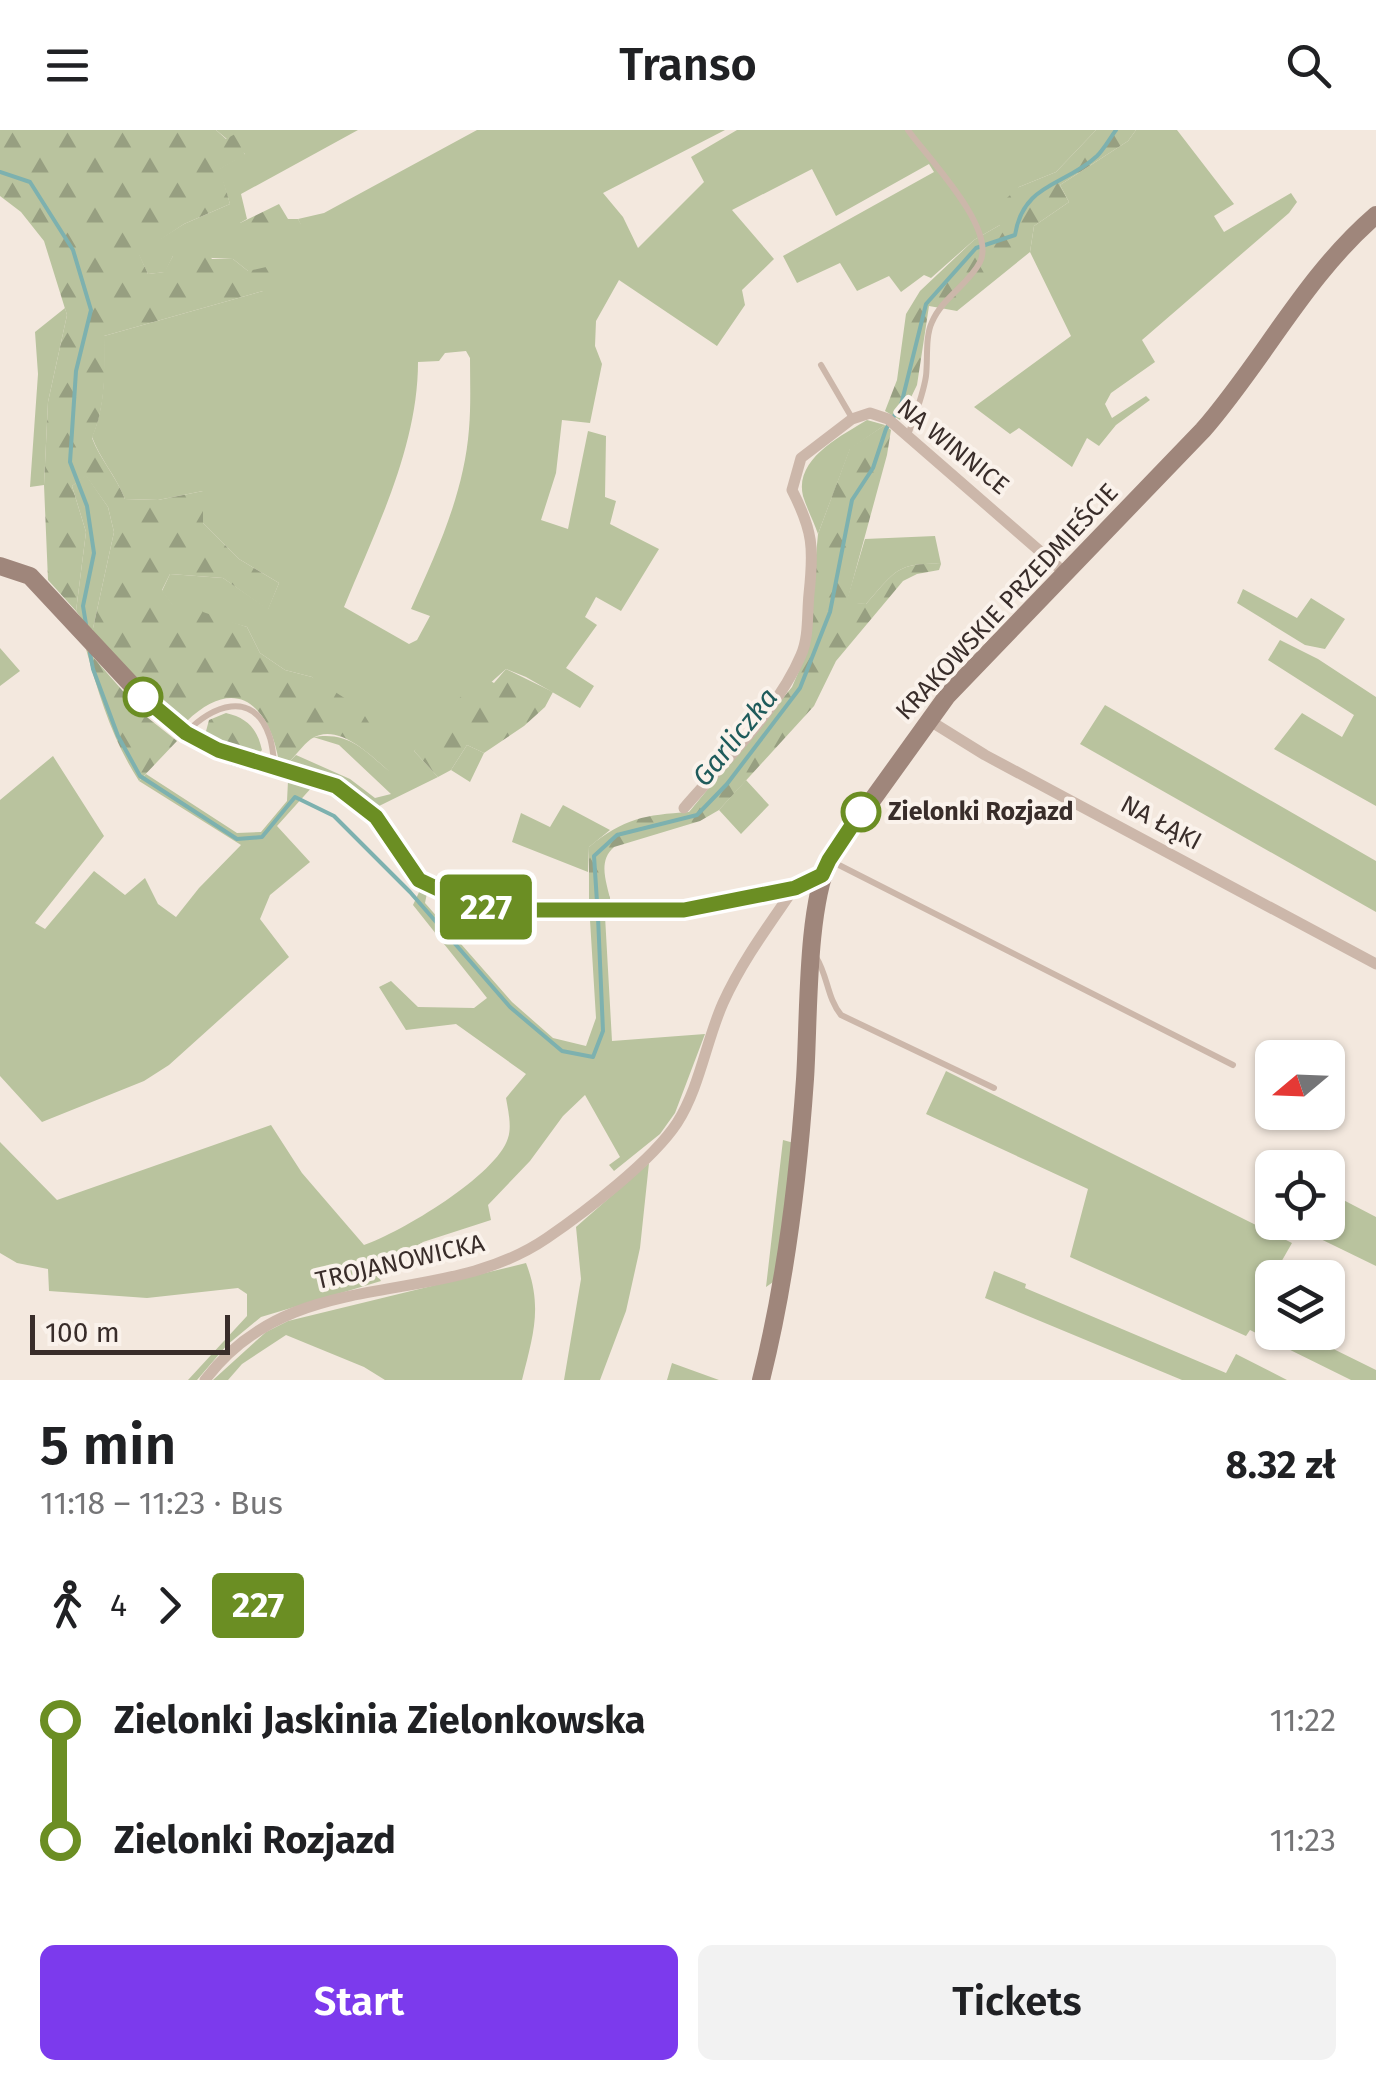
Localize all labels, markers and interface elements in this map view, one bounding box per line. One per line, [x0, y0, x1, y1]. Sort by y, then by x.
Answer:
icon: menu [40, 38, 95, 93]
text: Transo [619, 38, 757, 92]
icon: search [1281, 38, 1336, 93]
street label: NA WINNICE [891, 393, 1015, 501]
street label: KRAKOWSKIE PRZEDMIEŚCIE [889, 477, 1124, 726]
unlabelled marker [124, 678, 162, 716]
water label: Garliczka [686, 681, 784, 793]
street label: NA ŁĄKI [1115, 789, 1207, 857]
marker: Zielonki Rozjazd [842, 793, 880, 831]
place label: Zielonki Rozjazd [888, 797, 1073, 827]
line badge: 227 [428, 874, 544, 940]
text: 227 [460, 886, 512, 928]
north arrow [1255, 1040, 1345, 1130]
map controls [1255, 1040, 1345, 1350]
button: locate [1255, 1150, 1345, 1240]
street label: TROJANOWICKA [313, 1228, 488, 1296]
button: layers [1255, 1260, 1345, 1350]
scale bar [30, 1310, 230, 1354]
text: 100 m [45, 1316, 120, 1349]
text: 5 min [40, 1413, 176, 1479]
text: 8.32 zł [1226, 1442, 1336, 1488]
text: 11:18 – 11:23 · Bus [40, 1484, 283, 1522]
icon: walk [40, 1578, 95, 1633]
icon: forward [142, 1578, 197, 1633]
text: 227 [232, 1584, 284, 1626]
text: 4 [110, 1586, 127, 1624]
text: Zielonki Jaskinia Zielonkowska [114, 1697, 646, 1743]
text: 11:22 [1269, 1701, 1336, 1739]
text: Zielonki Rozjazd [114, 1817, 396, 1863]
text: 11:23 [1269, 1821, 1336, 1859]
button: Start [40, 1945, 678, 2060]
button: Tickets [698, 1945, 1336, 2060]

